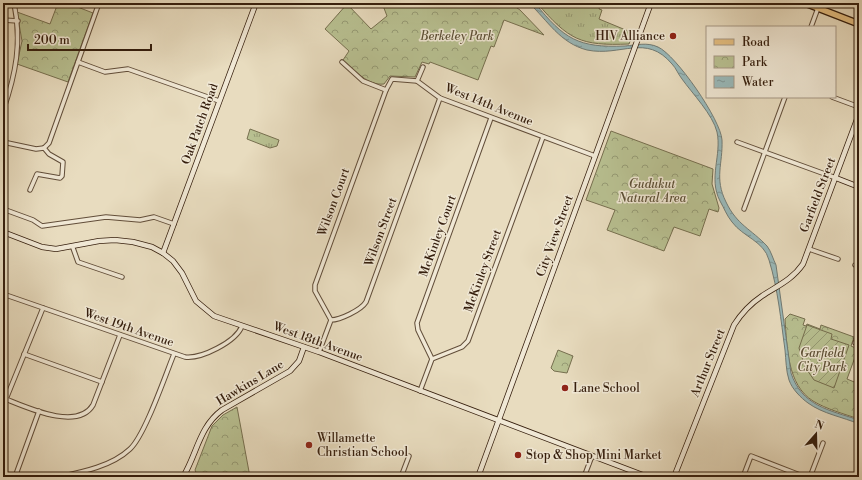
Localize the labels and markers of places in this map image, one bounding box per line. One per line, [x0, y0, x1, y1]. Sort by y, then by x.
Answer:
place label: HIV Alliance [595, 29, 665, 44]
marker: HIV Alliance [668, 31, 678, 41]
place label: Lane School [573, 381, 640, 396]
marker: Lane School [560, 383, 570, 393]
place label: Willamette Christian School [316, 431, 409, 460]
marker: Willamette Christian School [304, 440, 314, 450]
place label: Stop & Shop Mini Market [526, 448, 663, 463]
marker: Stop & Shop Mini Market [513, 450, 523, 460]

